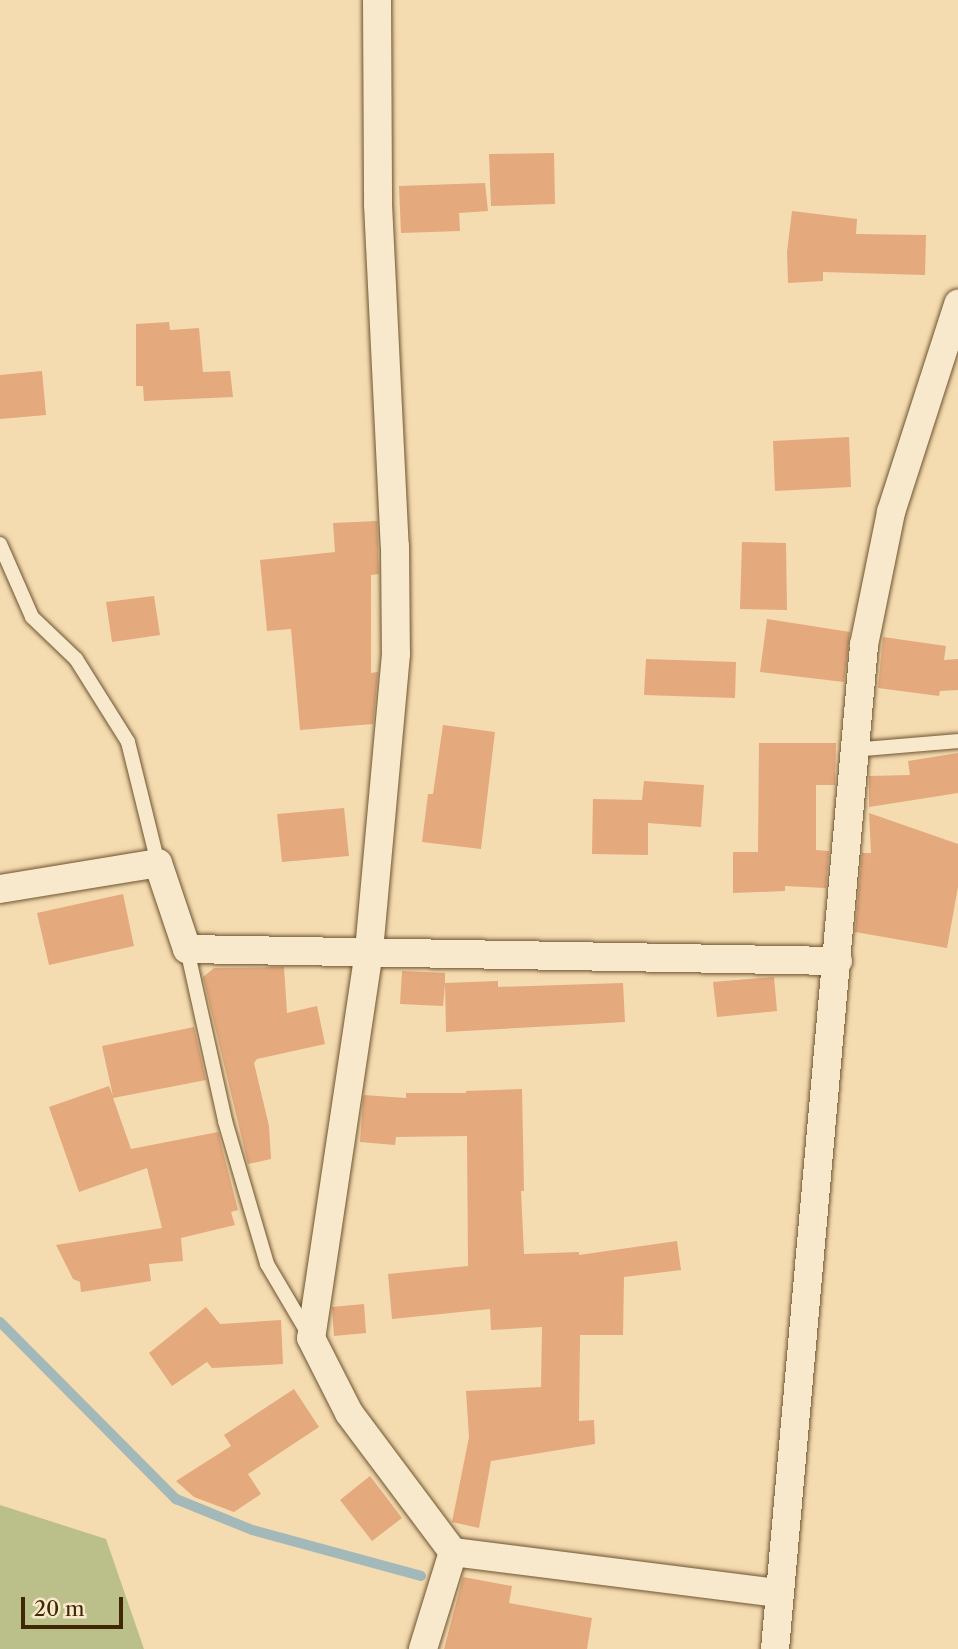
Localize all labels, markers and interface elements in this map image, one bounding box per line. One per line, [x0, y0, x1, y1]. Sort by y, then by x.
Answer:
scale bar [24, 1582, 126, 1626]
text: 20 m [34, 1596, 85, 1621]

